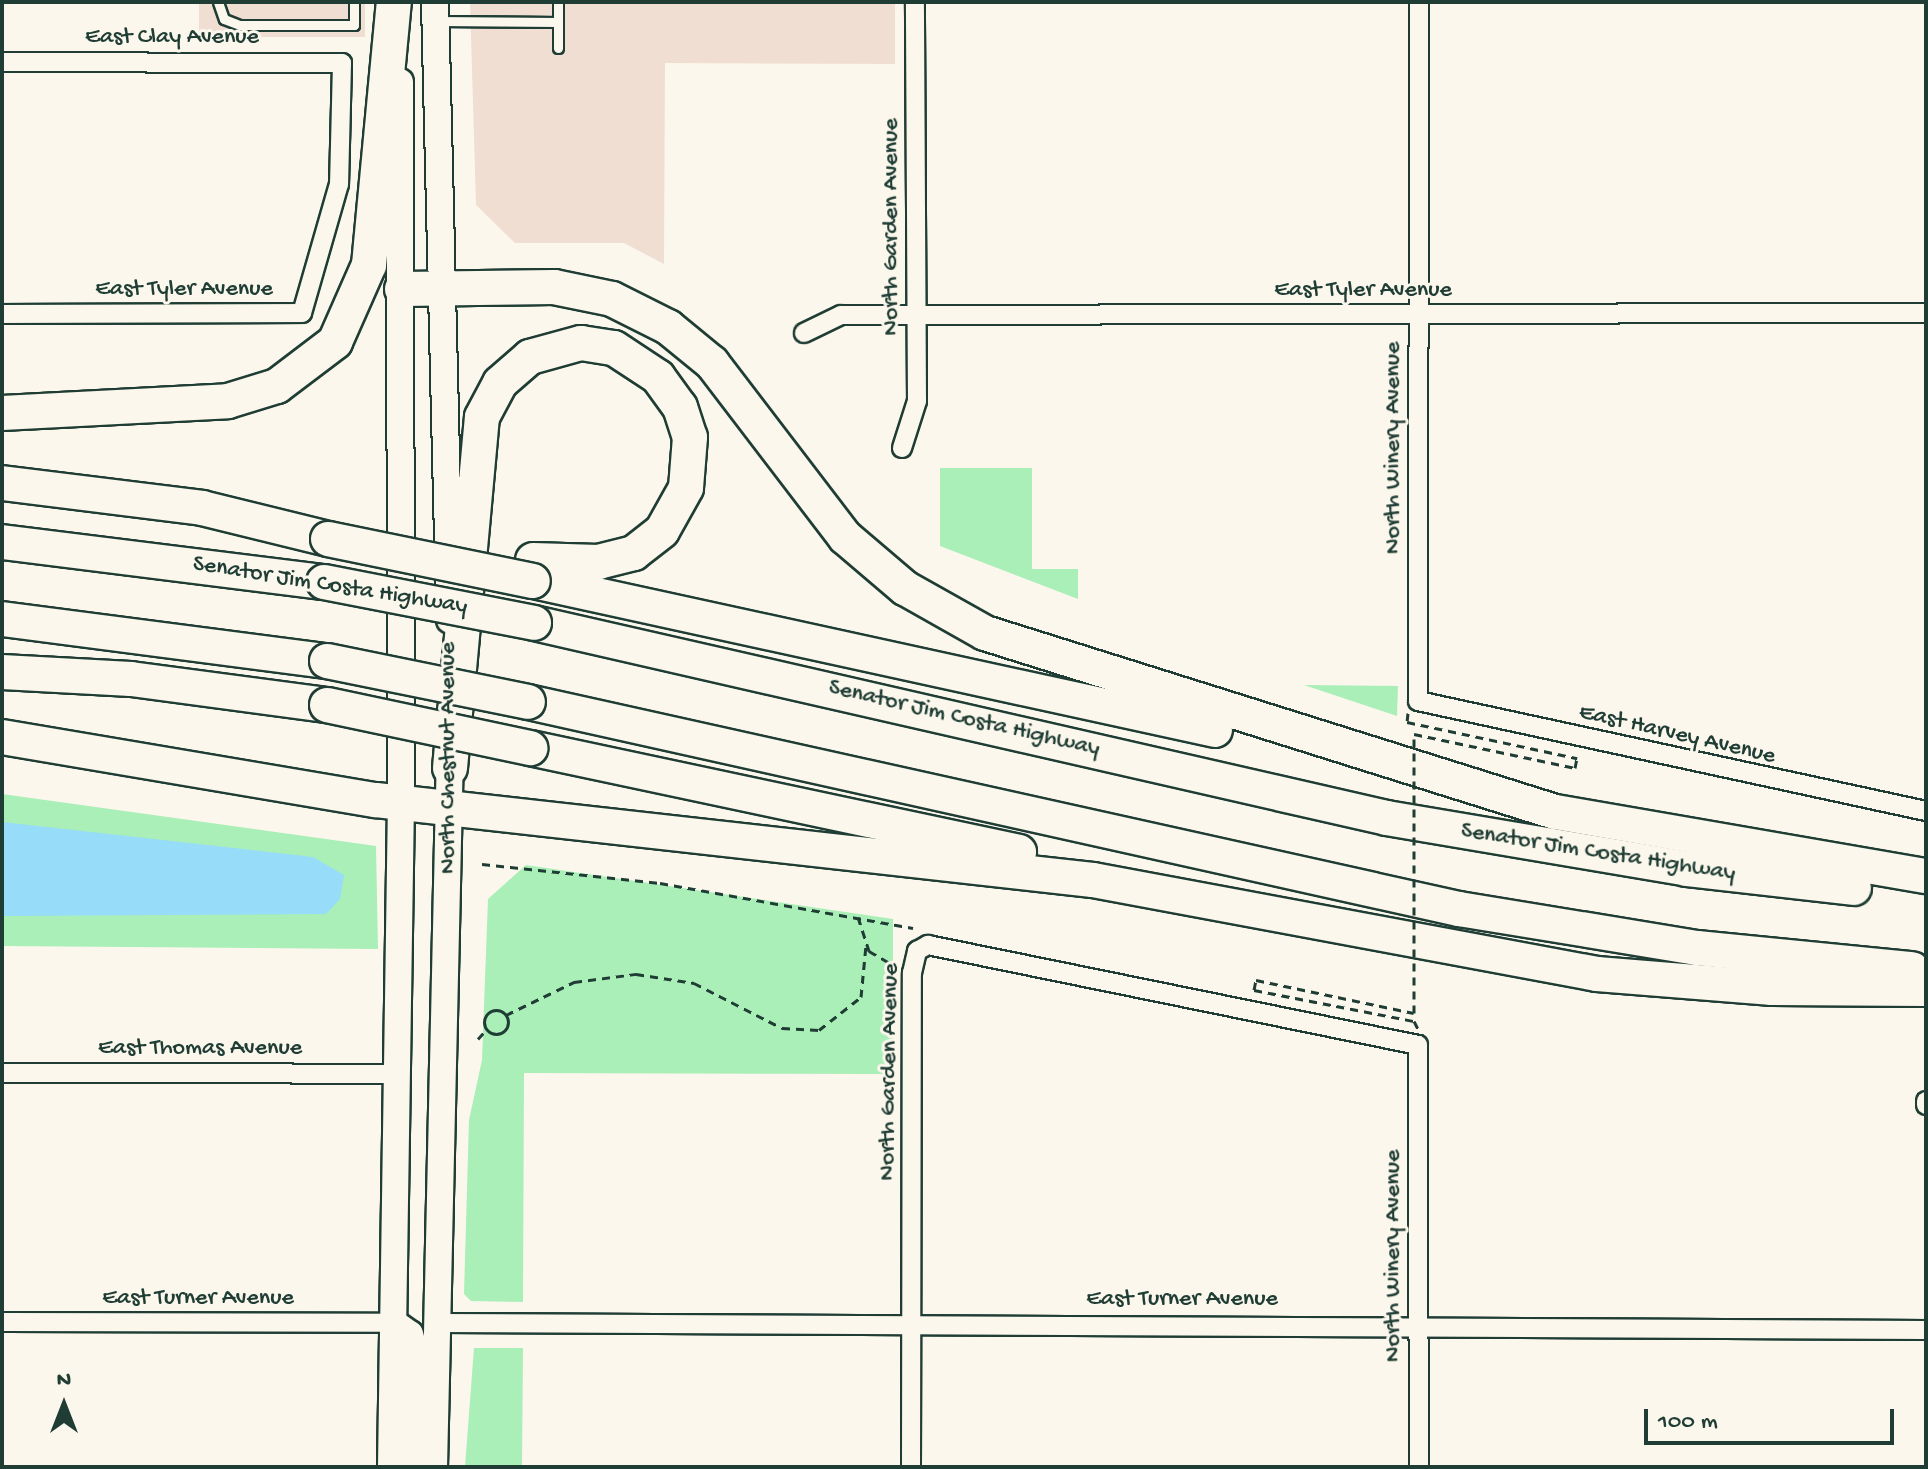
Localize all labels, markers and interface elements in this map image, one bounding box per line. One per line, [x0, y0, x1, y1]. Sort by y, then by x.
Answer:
street label: East Clay Avenue [85, 24, 259, 52]
street label: North Garden Avenue [878, 118, 906, 336]
street label: East Tyler Avenue [95, 276, 273, 304]
street label: East Tyler Avenue [1274, 277, 1452, 305]
street label: North Winery Avenue [1380, 342, 1408, 554]
street label: Senator Jim Costa Highway [191, 550, 469, 622]
street label: North Chestnut Avenue [435, 642, 463, 874]
street label: Senator Jim Costa Highway [826, 674, 1102, 764]
street label: East Harvey Avenue [1576, 698, 1778, 772]
street label: Senator Jim Costa Highway [1459, 817, 1737, 889]
street label: North Garden Avenue [874, 963, 906, 1181]
street label: East Thomas Avenue [98, 1035, 302, 1063]
street label: North Winery Avenue [1380, 1150, 1408, 1362]
street label: East Turner Avenue [102, 1285, 294, 1313]
street label: East Turner Avenue [1086, 1286, 1278, 1314]
north arrow [24, 1365, 104, 1445]
text: N [57, 1368, 71, 1394]
scale bar [1648, 1393, 1898, 1443]
text: 100 m [1658, 1408, 1718, 1437]

